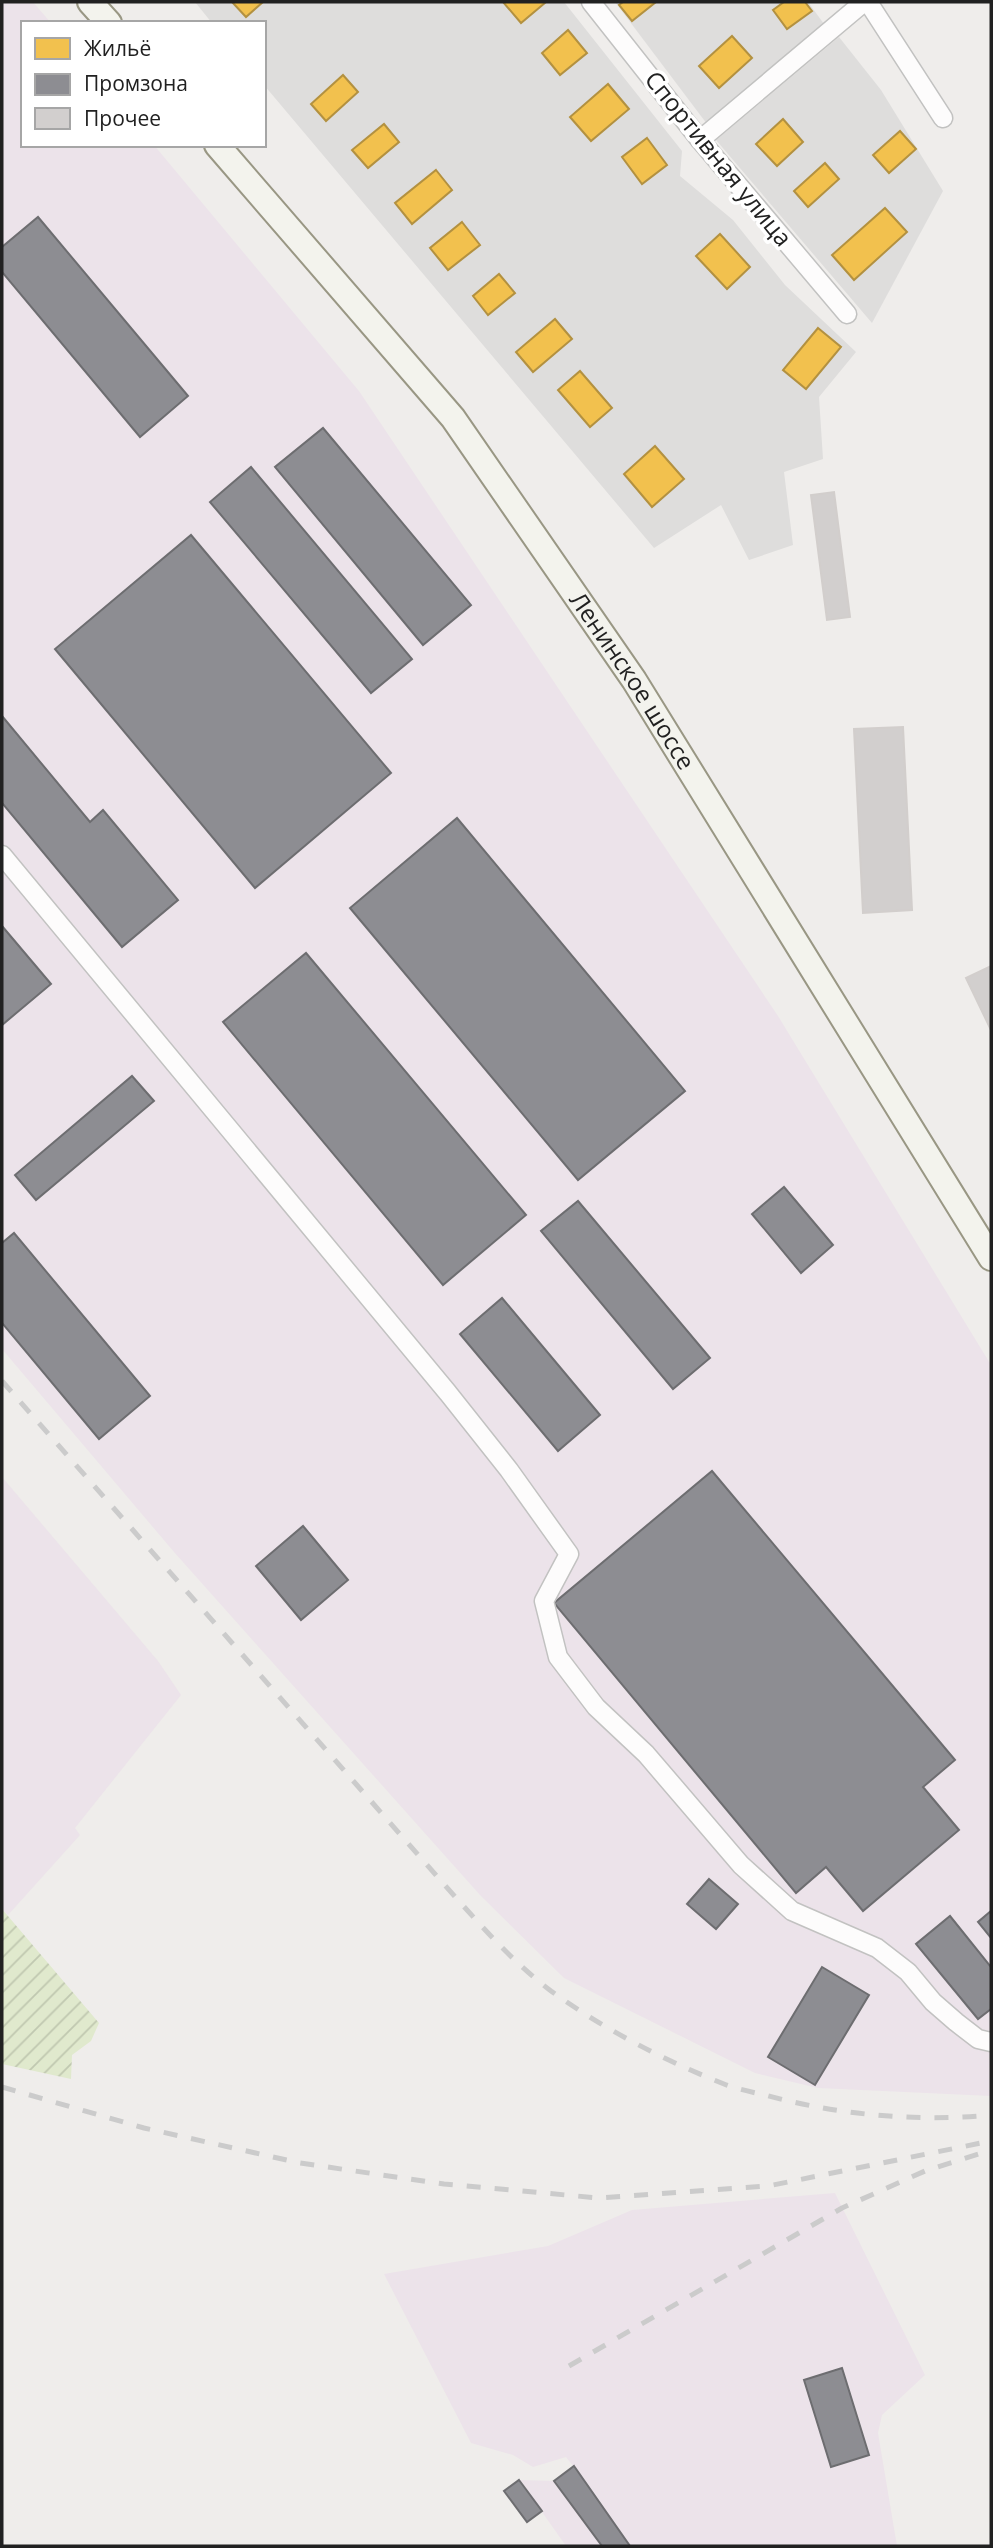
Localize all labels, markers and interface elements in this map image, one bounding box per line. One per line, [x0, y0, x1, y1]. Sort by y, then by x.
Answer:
legend [21, 21, 266, 147]
text: Жильё [84, 34, 151, 62]
street label: Спортивная улица [638, 63, 800, 253]
text: Промзона [84, 69, 188, 97]
text: Прочее [84, 104, 161, 132]
street label: Ленинское шоссе [563, 585, 703, 775]

